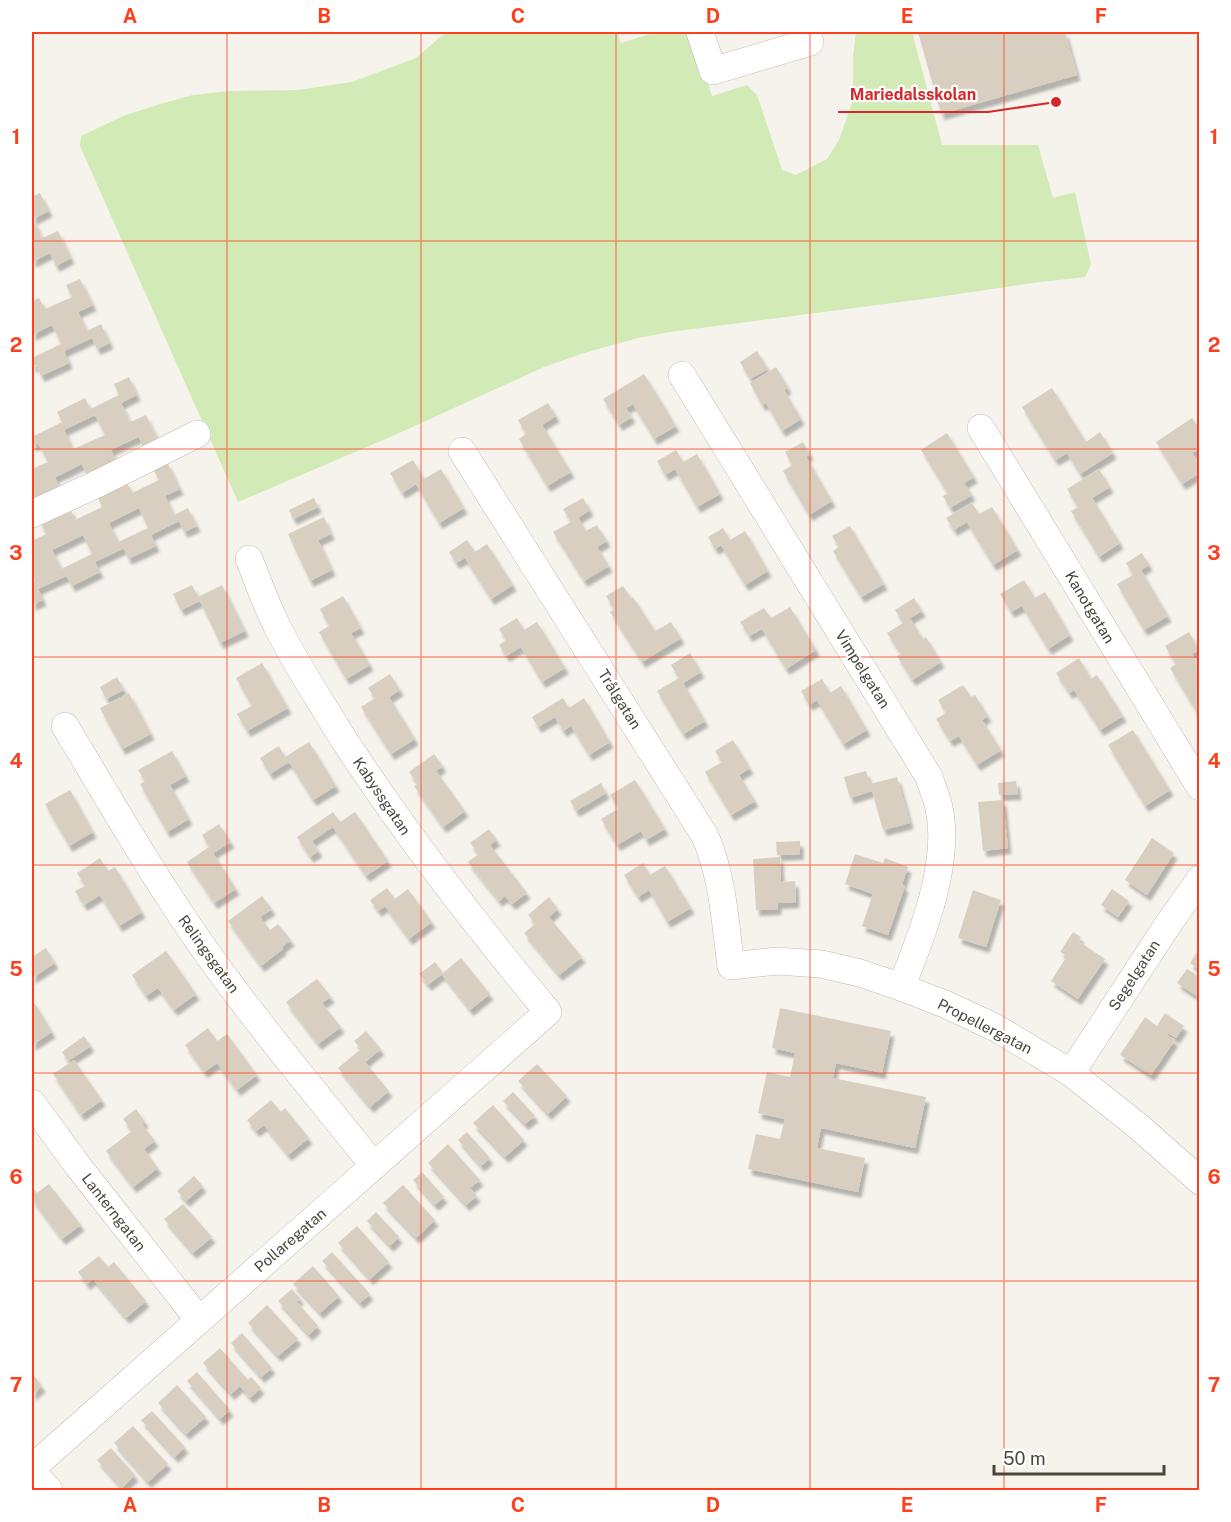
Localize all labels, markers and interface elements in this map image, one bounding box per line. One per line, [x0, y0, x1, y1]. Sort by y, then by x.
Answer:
text: A [123, 4, 137, 28]
text: B [317, 4, 331, 28]
text: C [511, 4, 525, 28]
text: D [706, 4, 720, 28]
text: E [901, 4, 913, 28]
text: F [1095, 4, 1107, 28]
callout: Mariedalsskolan [838, 78, 988, 112]
text: Mariedalsskolan [850, 85, 976, 104]
text: 1 [12, 125, 20, 149]
text: 1 [1210, 125, 1218, 149]
text: 2 [10, 333, 22, 357]
text: 2 [1208, 333, 1220, 357]
text: 3 [9, 541, 23, 565]
text: 3 [1207, 541, 1221, 565]
street label: Kanotgatan [1062, 568, 1118, 646]
street label: Vimpelgatan [832, 627, 894, 711]
street label: Trålgatan [595, 666, 645, 732]
text: 4 [9, 749, 23, 773]
text: 4 [1207, 749, 1221, 773]
street label: Kabyssgatan [350, 754, 414, 838]
street label: Relingsgatan [175, 912, 243, 996]
street label: Segelgatan [1105, 937, 1163, 1013]
text: 5 [9, 957, 23, 981]
text: 5 [1207, 957, 1221, 981]
street label: Propellergatan [935, 995, 1035, 1057]
text: 6 [9, 1165, 23, 1189]
text: 6 [1207, 1165, 1221, 1189]
street label: Lanterngatan [79, 1170, 149, 1254]
street label: Pollaregatan [251, 1204, 329, 1276]
text: 7 [10, 1373, 22, 1397]
text: 7 [1208, 1373, 1220, 1397]
scale bar [994, 1438, 1164, 1476]
text: 50 m [1003, 1448, 1046, 1469]
text: A [123, 1493, 137, 1517]
text: B [317, 1493, 331, 1517]
text: C [511, 1493, 525, 1517]
text: D [706, 1493, 720, 1517]
text: E [901, 1493, 913, 1517]
text: F [1095, 1493, 1107, 1517]

